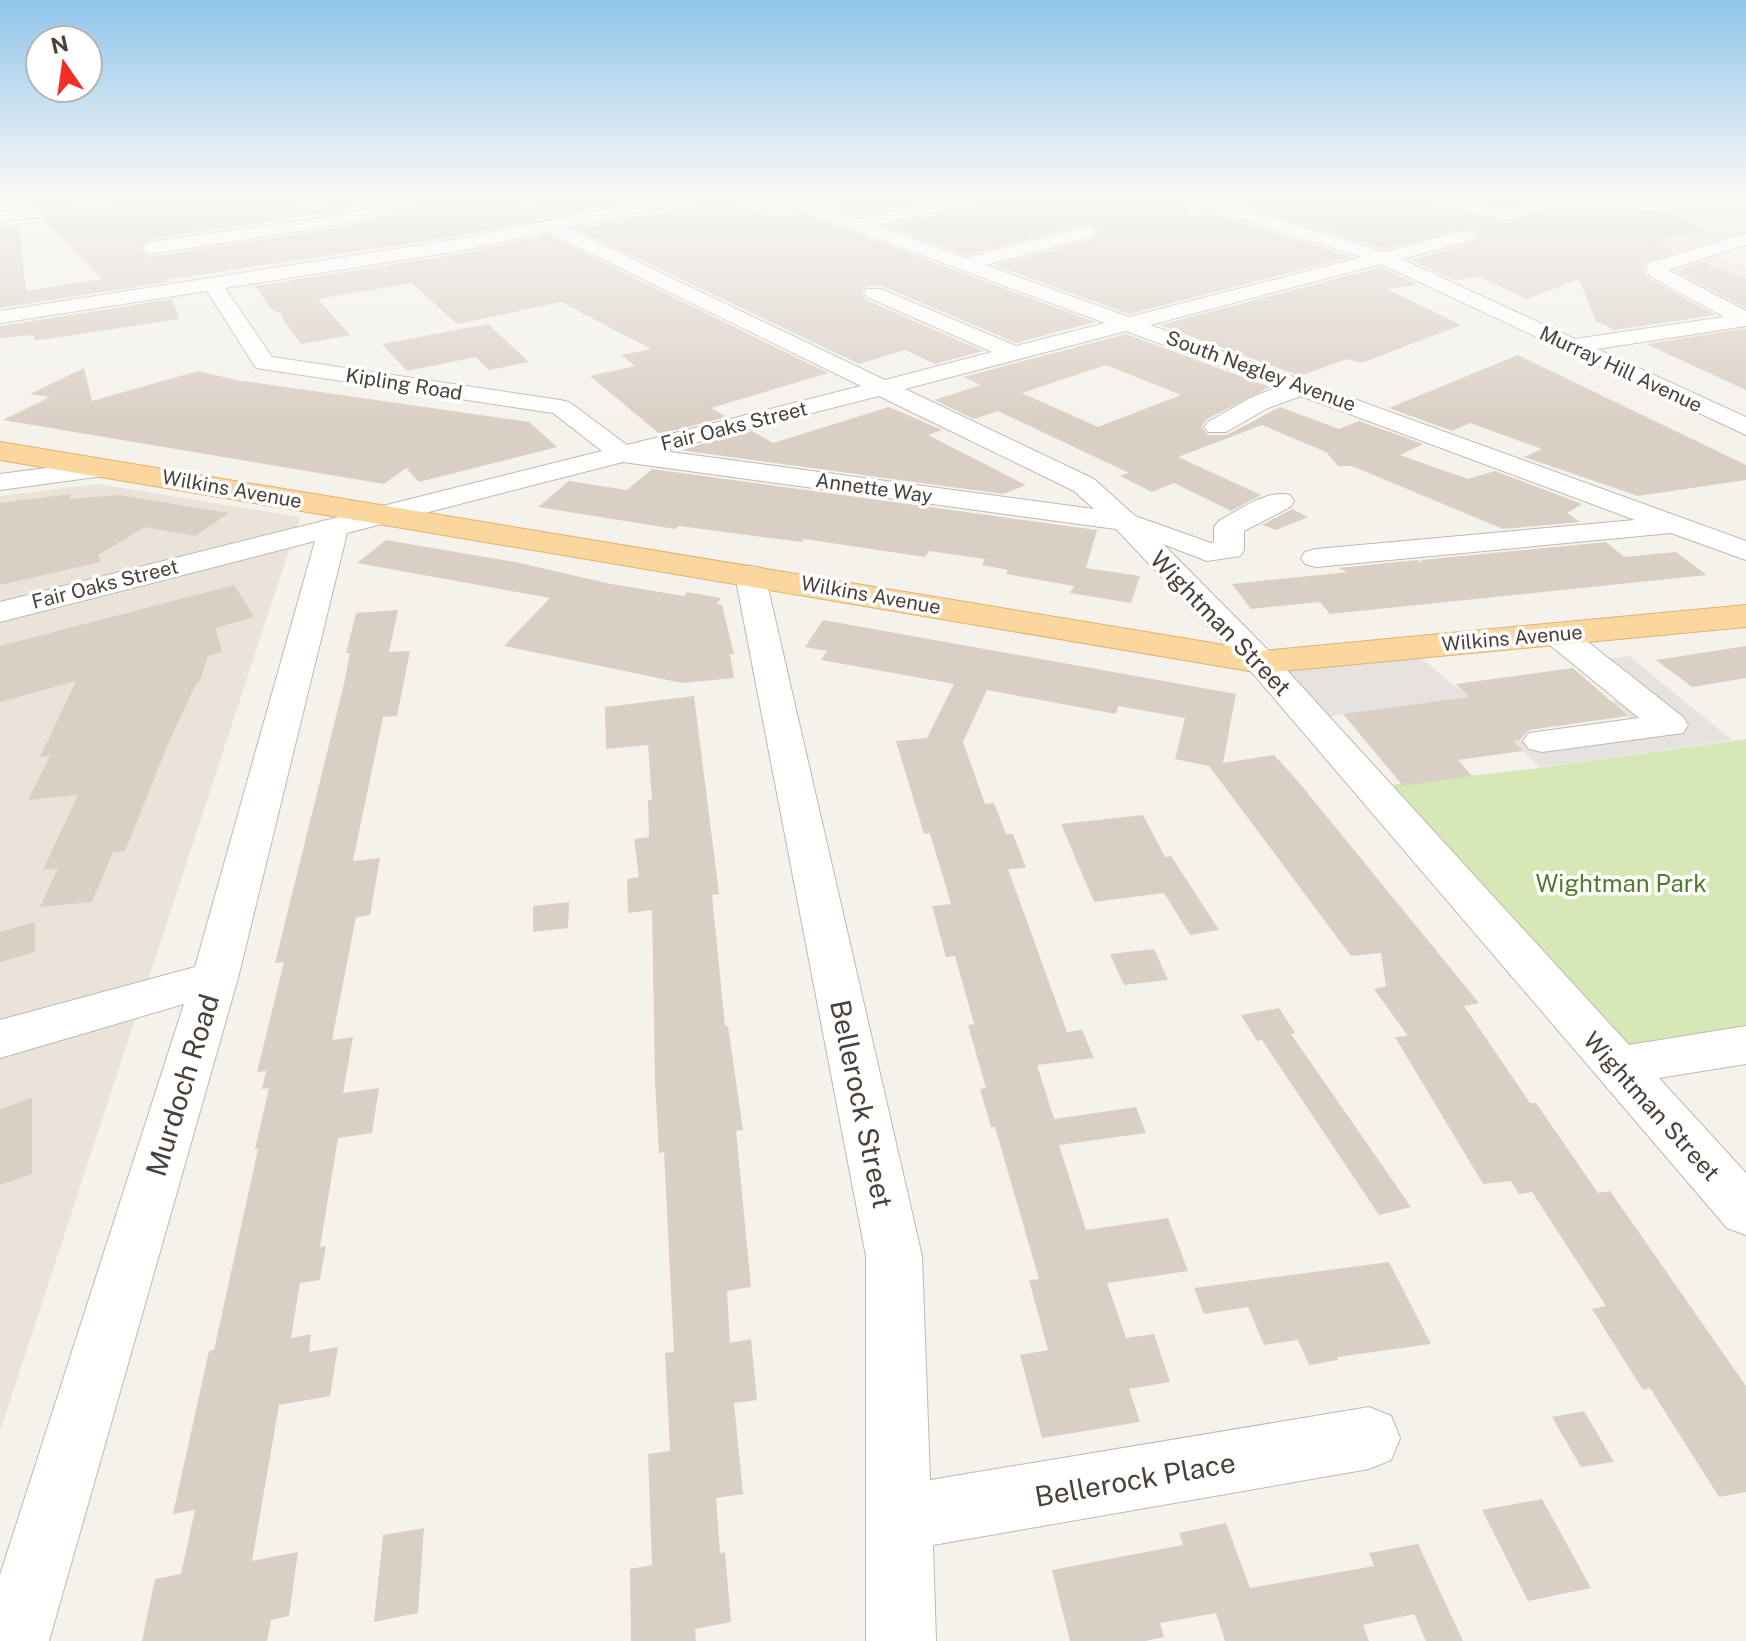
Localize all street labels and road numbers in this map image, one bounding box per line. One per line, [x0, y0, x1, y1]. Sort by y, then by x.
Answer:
street label: Murray Hill Avenue [1536, 321, 1706, 417]
street label: South Negley Avenue [1163, 326, 1359, 416]
street label: Kipling Road [344, 363, 464, 405]
street label: Fair Oaks Street [658, 396, 810, 456]
street label: Wilkins Avenue [160, 465, 304, 513]
street label: Annette Way [814, 468, 934, 508]
street label: Wightman Street [1145, 545, 1297, 701]
street label: Fair Oaks Street [29, 554, 181, 614]
street label: Wilkins Avenue [799, 571, 943, 619]
street label: Wilkins Avenue [1440, 620, 1584, 656]
street label: Murdoch Road [139, 990, 225, 1180]
street label: Bellerock Street [824, 997, 900, 1211]
street label: Wightman Street [1578, 1026, 1726, 1186]
street label: Bellerock Place [1032, 1445, 1238, 1513]

